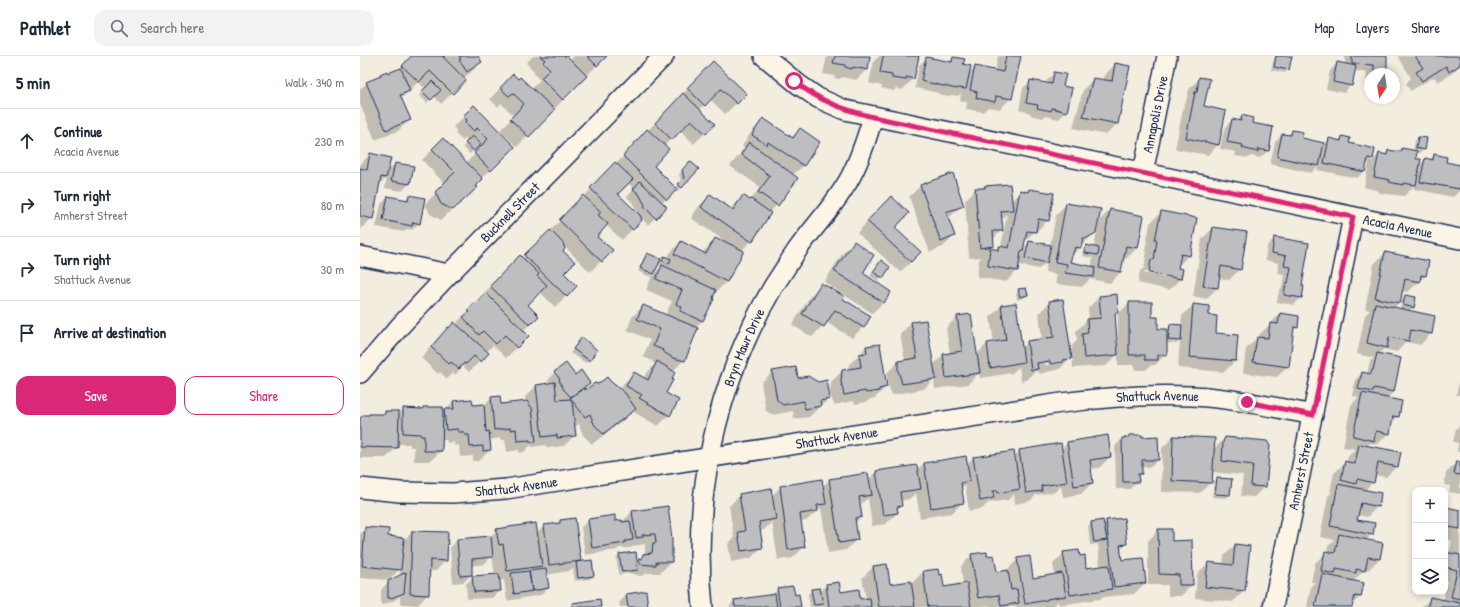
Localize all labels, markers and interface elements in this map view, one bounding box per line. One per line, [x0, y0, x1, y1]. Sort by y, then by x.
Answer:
search box [94, 10, 374, 46]
text: Pathlet [20, 15, 70, 41]
icon: search [108, 17, 130, 39]
text: Search here [140, 17, 204, 38]
text: Map [1314, 18, 1334, 37]
text: Layers [1356, 18, 1389, 37]
text: Share [1411, 18, 1440, 37]
north arrow [1364, 68, 1400, 104]
text: 5 min [16, 71, 50, 94]
route start [785, 72, 803, 90]
text: Walk · 340 m [285, 73, 344, 91]
street label: Annapolis Drive [1137, 73, 1172, 154]
text: Continue [54, 121, 102, 142]
icon: ahead [16, 130, 38, 152]
text: 230 m [314, 132, 344, 150]
text: Acacia Avenue [54, 142, 120, 160]
street label: Bucknell Street [476, 177, 544, 246]
text: Turn right [54, 185, 110, 206]
icon: right [16, 194, 38, 216]
text: 80 m [321, 196, 344, 214]
text: Amherst Street [54, 206, 128, 224]
street label: Acacia Avenue [1362, 209, 1435, 242]
text: Turn right [54, 249, 110, 270]
icon: right [16, 258, 38, 280]
text: 30 m [321, 260, 344, 278]
text: Shattuck Avenue [54, 270, 131, 288]
street label: Bryn Mawr Drive [719, 304, 769, 389]
icon: arrive [16, 322, 38, 344]
text: Arrive at destination [54, 322, 166, 343]
button: Save [16, 376, 176, 415]
button: Share [184, 376, 344, 415]
street label: Shattuck Avenue [1115, 385, 1200, 406]
route end [1238, 393, 1256, 411]
street label: Shattuck Avenue [794, 421, 880, 453]
street label: Amherst Street [1283, 430, 1318, 511]
street label: Shattuck Avenue [474, 471, 559, 500]
map controls [1412, 487, 1448, 595]
button: + [1412, 487, 1448, 523]
button: − [1412, 523, 1448, 559]
button: layers [1412, 559, 1448, 595]

